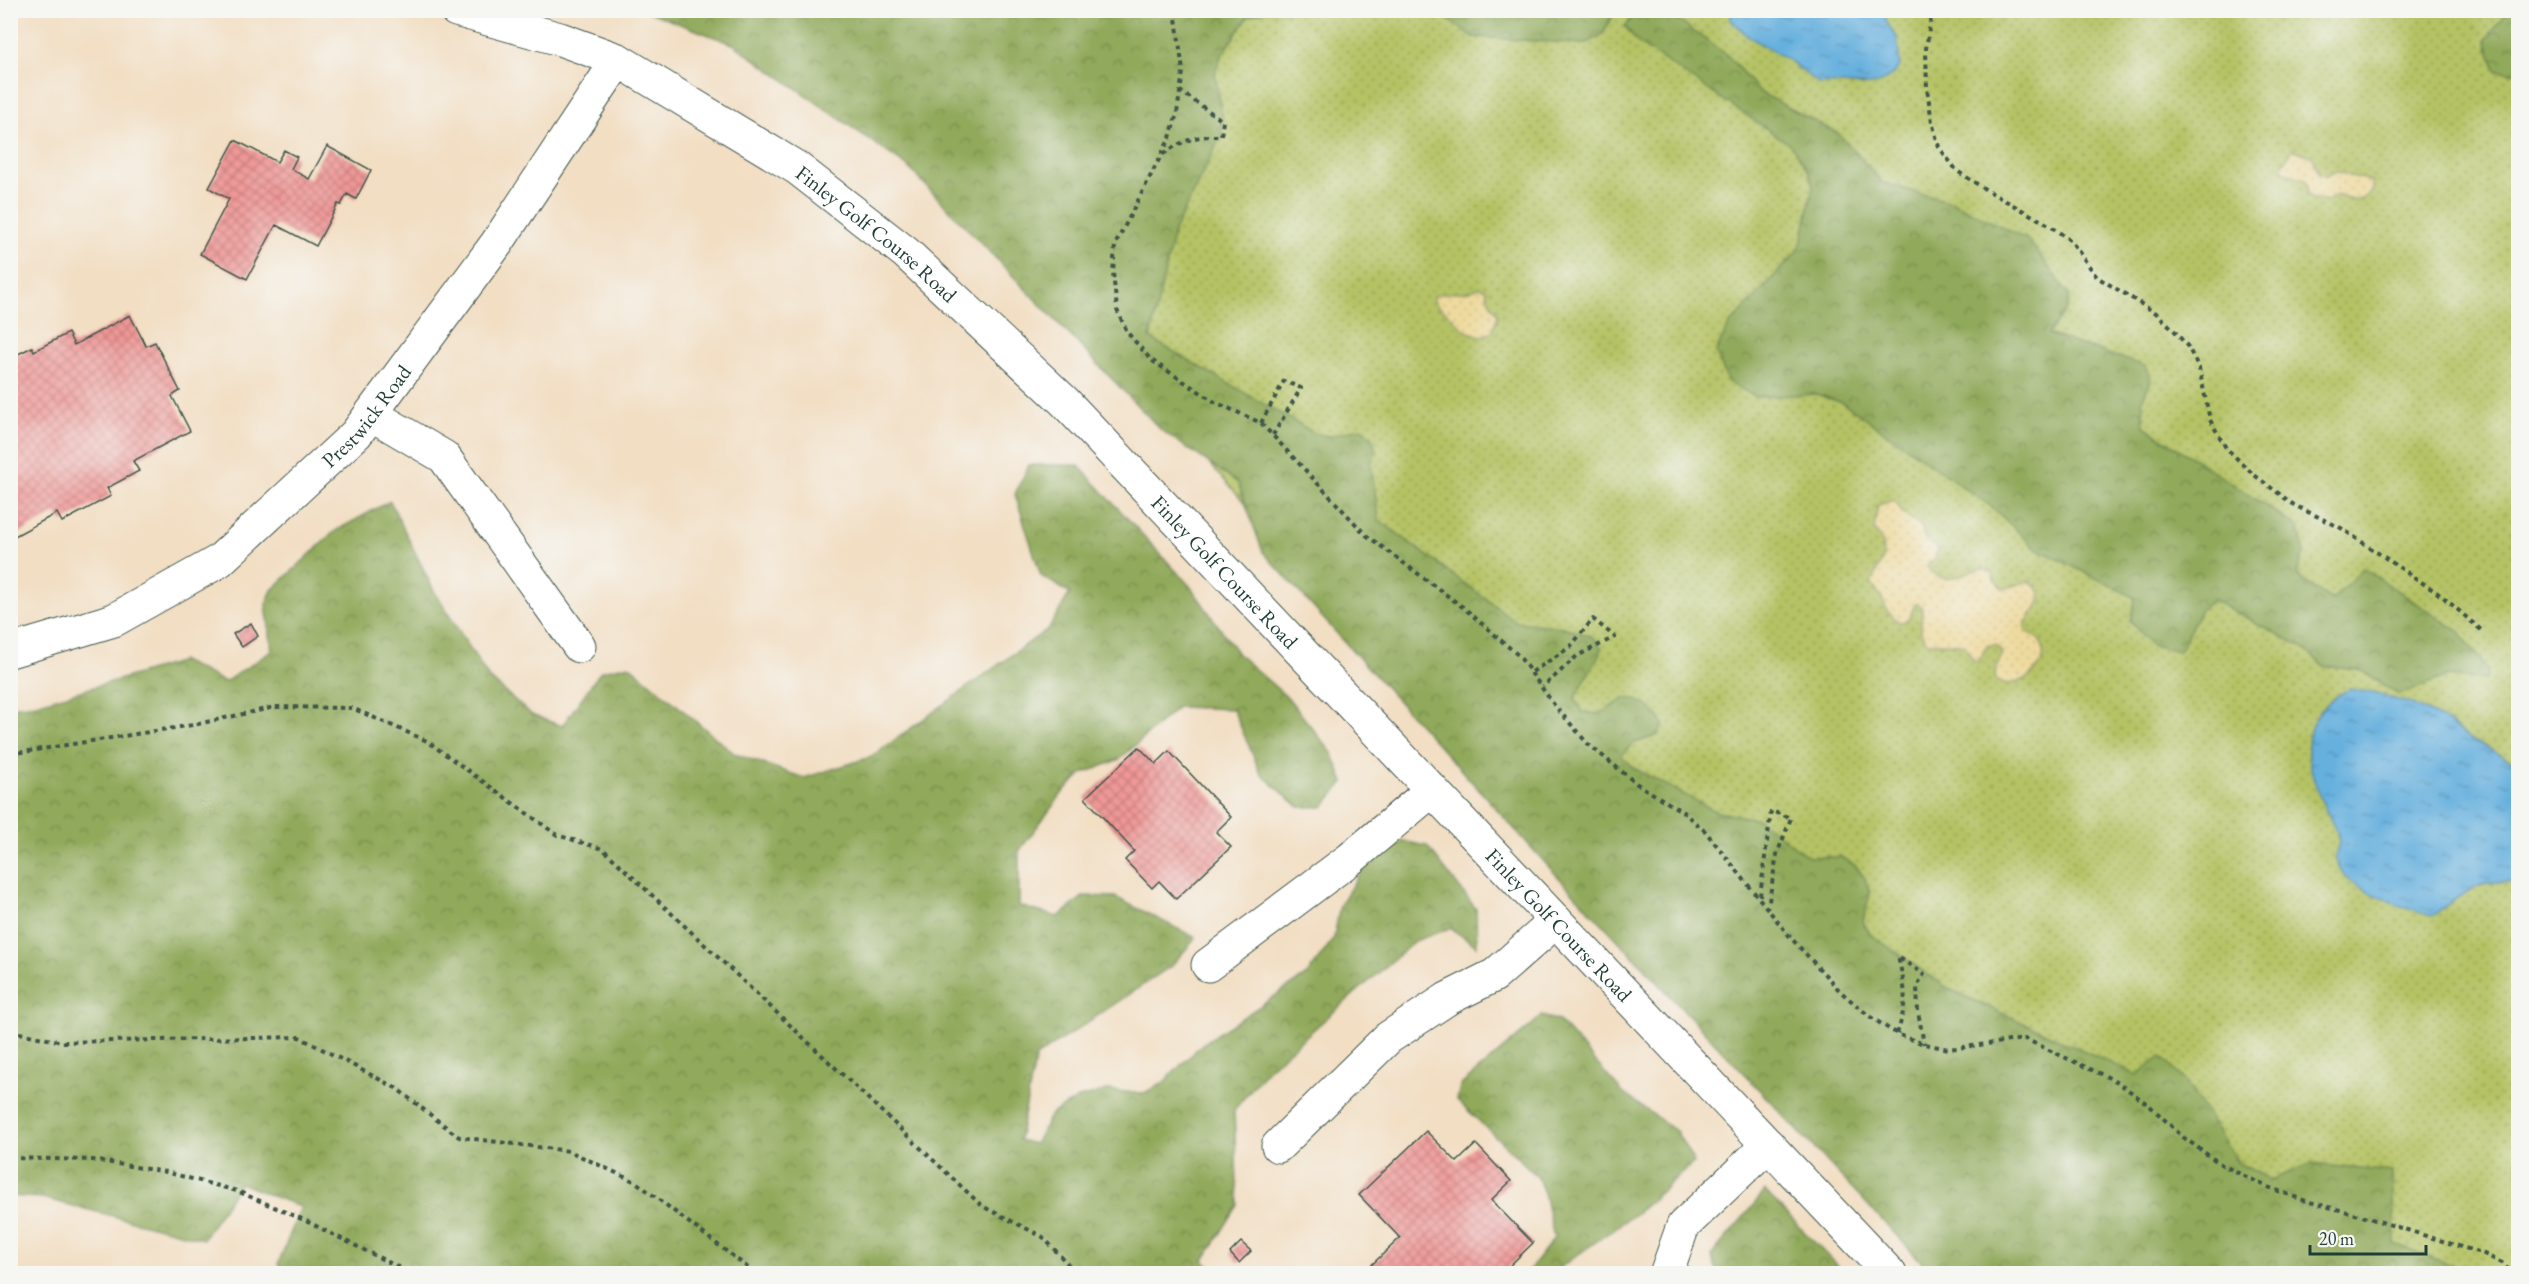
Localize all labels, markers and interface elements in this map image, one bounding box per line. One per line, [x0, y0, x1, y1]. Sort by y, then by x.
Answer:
street label: Finley Golf Course Road [791, 159, 964, 308]
street label: Prestwick Road [315, 359, 417, 473]
street label: Finley Golf Course Road [1146, 489, 1305, 654]
street label: Finley Golf Course Road [1480, 842, 1639, 1007]
scale bar [2310, 1218, 2426, 1256]
text: 20 m [2319, 1227, 2354, 1250]

